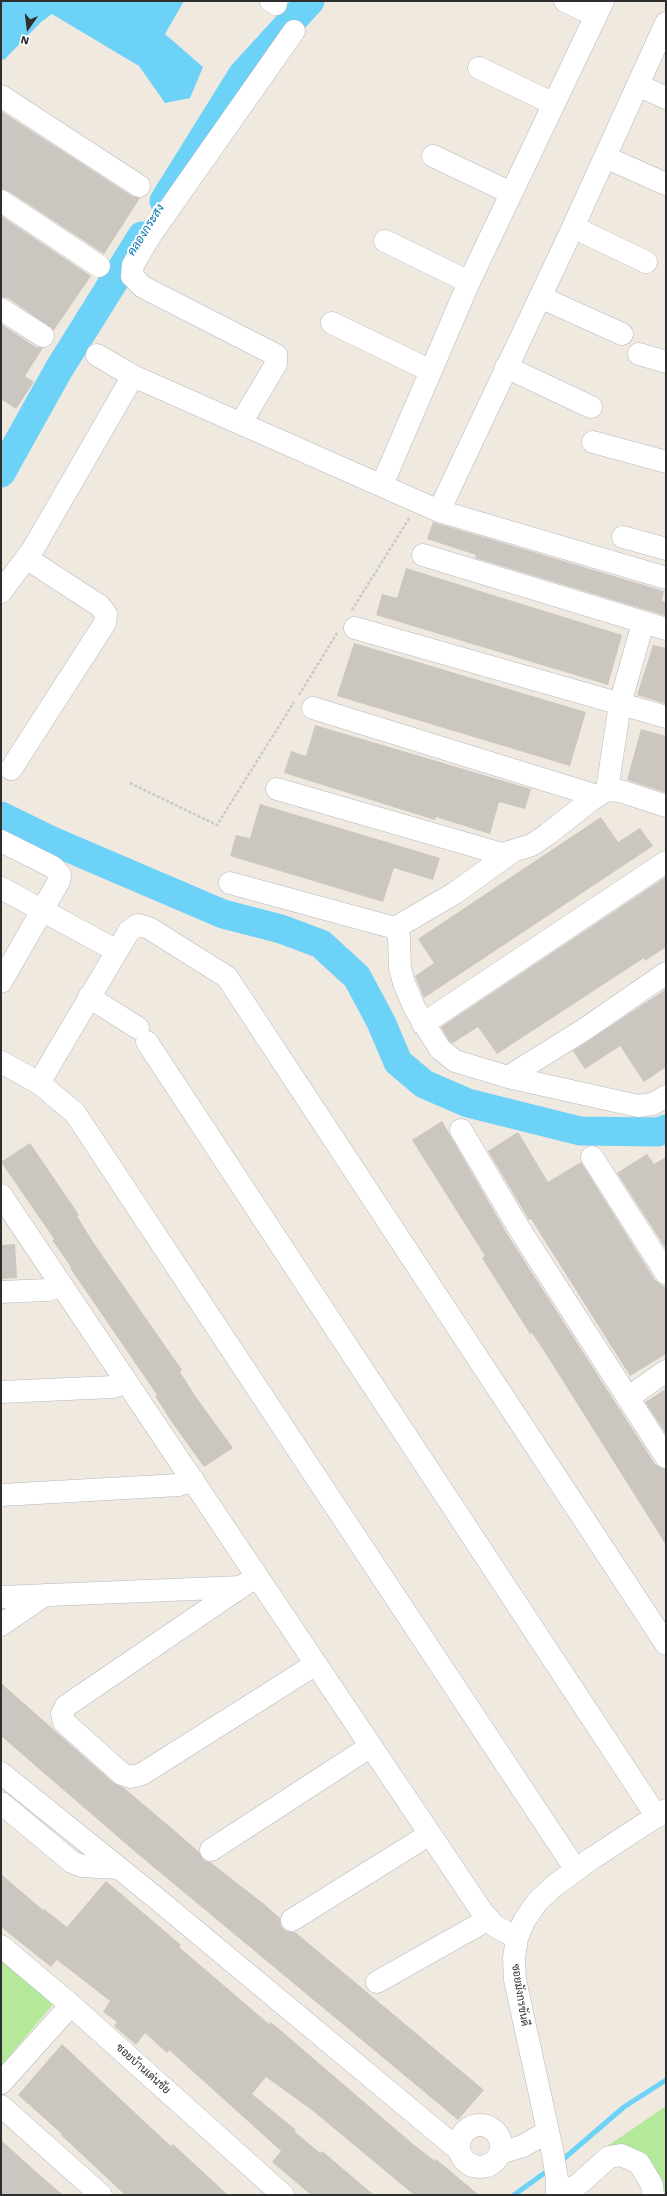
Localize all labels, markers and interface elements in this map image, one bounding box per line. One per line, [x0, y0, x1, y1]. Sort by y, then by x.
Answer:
north arrow [8, 8, 48, 48]
text: N [19, 33, 31, 47]
water label: คลองกระสง [124, 201, 168, 259]
street label: ซอยมังกรขันดี [509, 1963, 531, 2027]
street label: ซอยบ้านเด่นชัย [113, 2041, 173, 2097]

